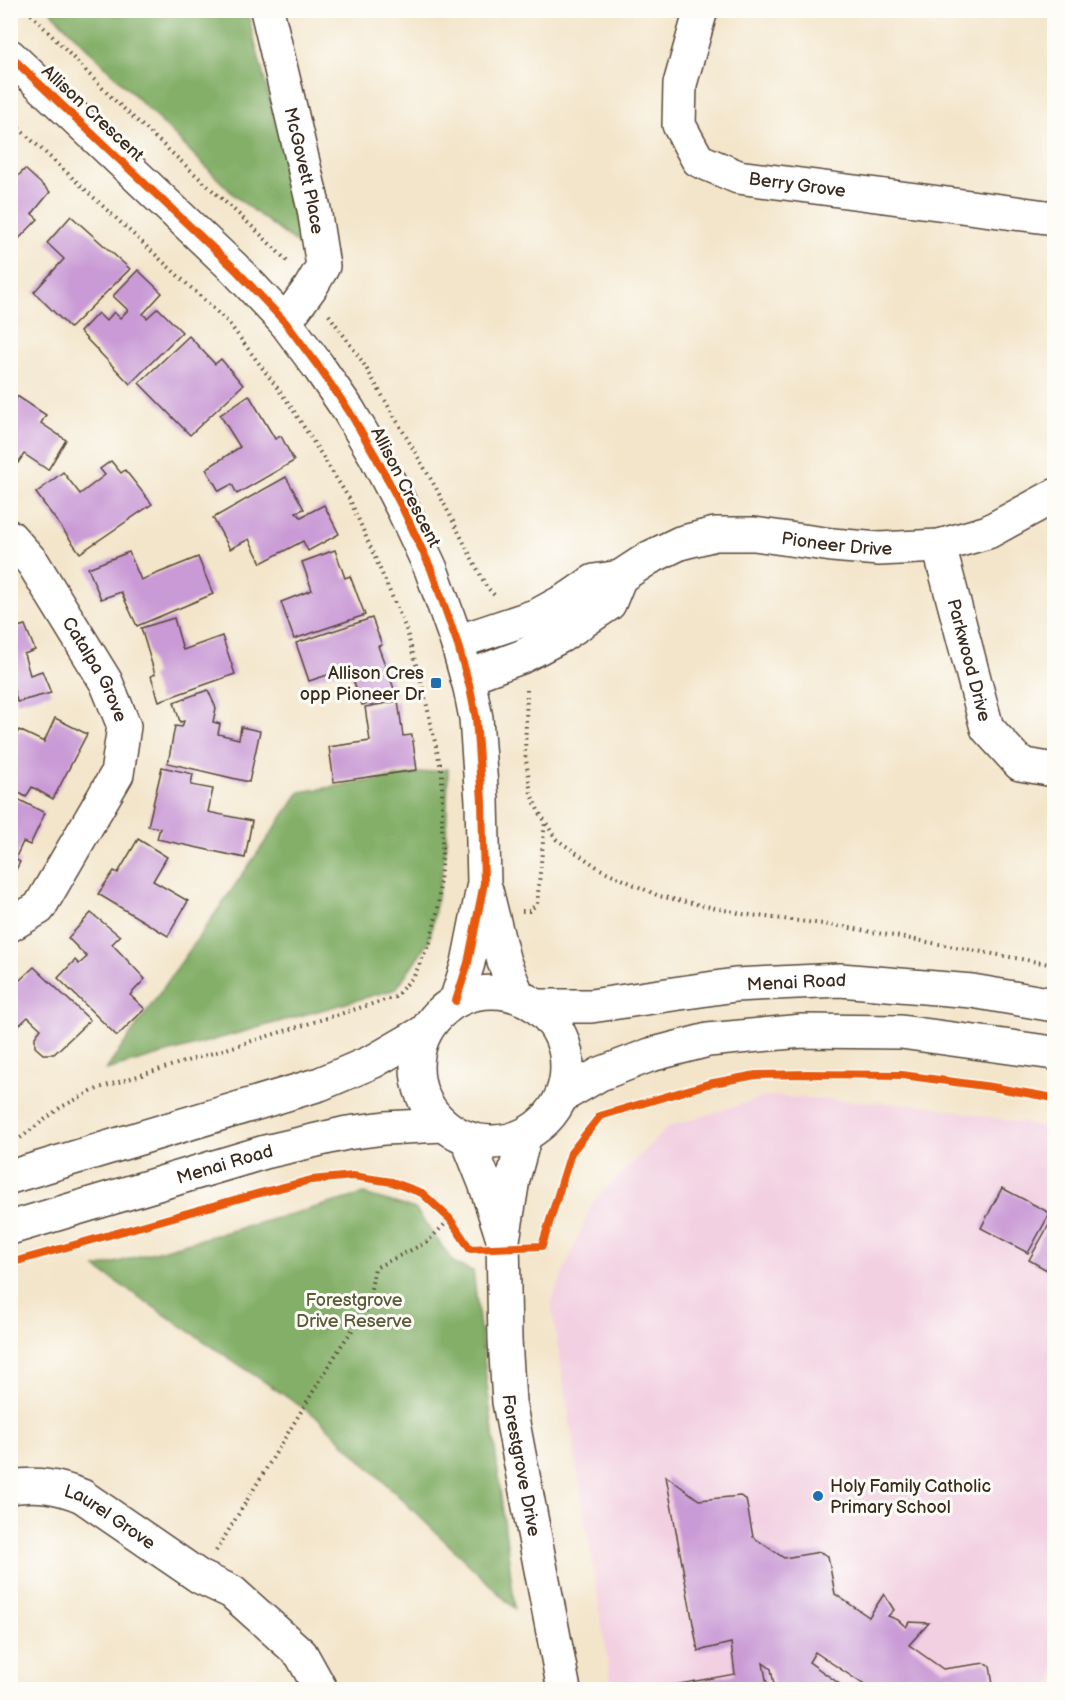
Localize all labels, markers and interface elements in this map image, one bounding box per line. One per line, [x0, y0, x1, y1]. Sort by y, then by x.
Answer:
street label: Allison Crescent [37, 61, 148, 166]
street label: McGovett Place [279, 105, 328, 236]
street label: Berry Grove [747, 168, 847, 202]
street label: Allison Crescent [366, 424, 445, 551]
street label: Pioneer Drive [780, 528, 893, 560]
street label: Parkwood Drive [942, 597, 995, 724]
street label: Catalpa Grove [58, 613, 131, 725]
place label: Allison Cres opp Pioneer Dr [300, 663, 424, 705]
marker: Allison Cres opp Pioneer Dr [429, 676, 443, 690]
street label: Menai Road [746, 970, 847, 995]
street label: Menai Road [174, 1141, 275, 1189]
park label: Forestgrove Drive Reserve [296, 1290, 412, 1332]
street label: Forestgrove Drive [498, 1394, 544, 1538]
place label: Holy Family Catholic Primary School [830, 1476, 991, 1518]
street label: Laurel Grove [62, 1480, 160, 1554]
marker: Holy Family Catholic Primary School [811, 1489, 825, 1503]

